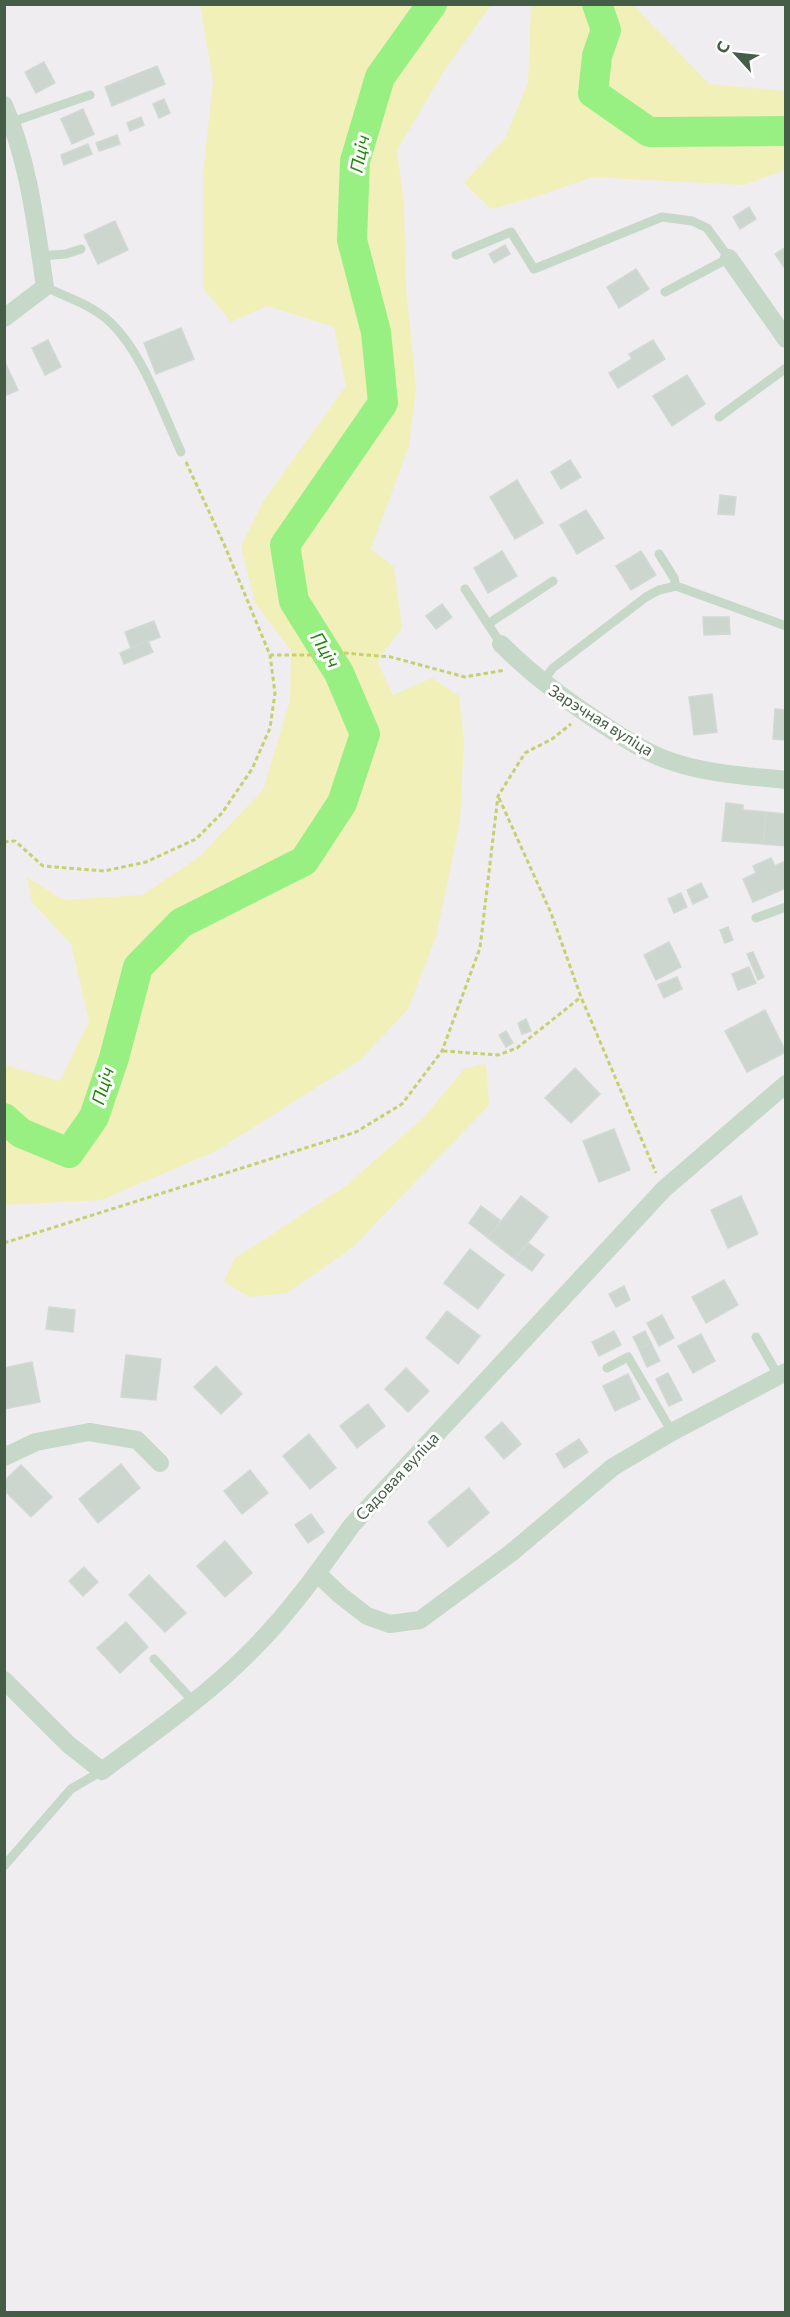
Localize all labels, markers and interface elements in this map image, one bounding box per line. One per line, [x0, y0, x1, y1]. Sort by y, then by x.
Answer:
north arrow [706, 24, 766, 84]
text: С [711, 38, 733, 56]
water label: Пціч [345, 133, 374, 175]
water label: Пціч [306, 627, 346, 672]
street label: Зарэчная вуліца [546, 680, 657, 759]
water label: Пціч [86, 1064, 118, 1107]
street label: Садовая вуліца [351, 1428, 442, 1524]

